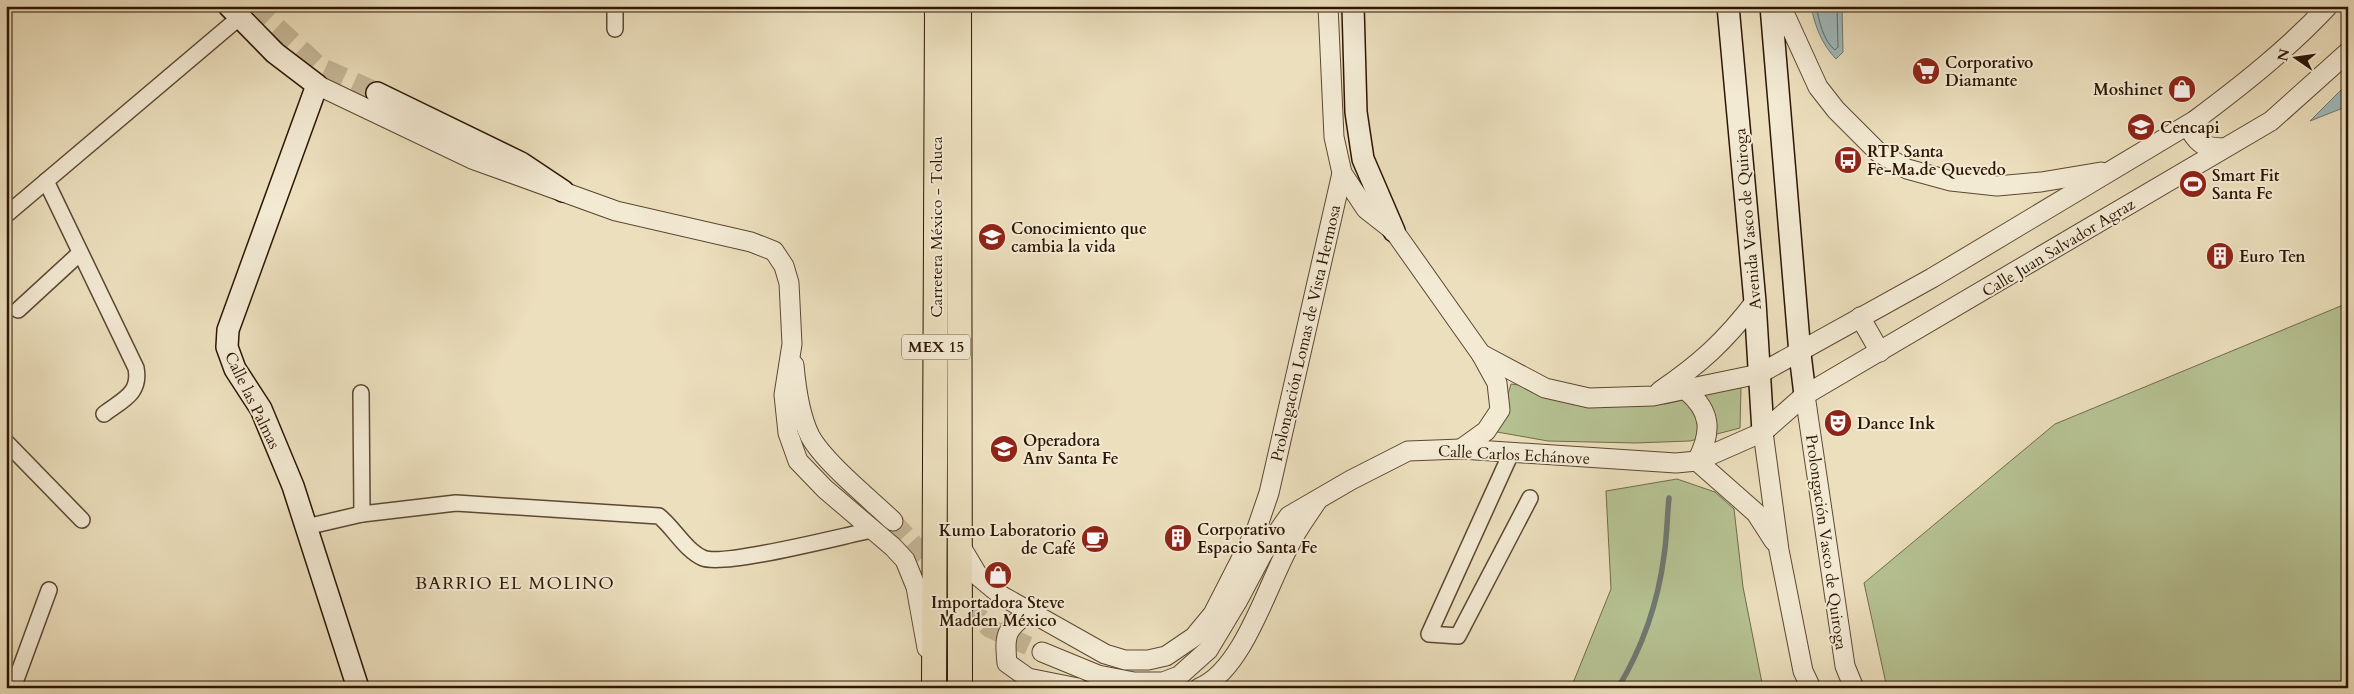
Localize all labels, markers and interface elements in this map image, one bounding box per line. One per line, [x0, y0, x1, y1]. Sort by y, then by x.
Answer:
north arrow [2272, 32, 2322, 82]
text: N [2273, 47, 2294, 63]
place label: Corporativo Diamante [1945, 52, 2033, 92]
supermarket icon: Corporativo Diamante [1911, 56, 1941, 86]
shop icon: Moshinet [2167, 74, 2197, 104]
place label: Moshinet [2093, 79, 2163, 101]
school or university icon: Cencapi [2126, 112, 2156, 142]
place label: Cencapi [2160, 117, 2220, 139]
street label: Avenida Vasco de Quiroga [1729, 127, 1767, 310]
street label: Carretera México - Toluca [926, 136, 948, 318]
place label: RTP Santa Fe-Ma.de Quevedo [1867, 141, 2006, 181]
bus stop icon: RTP Santa Fe-Ma.de Quevedo [1833, 145, 1863, 175]
place label: Smart Fit Santa Fe [2212, 165, 2280, 205]
sports icon: Smart Fit Santa Fe [2178, 169, 2208, 199]
street label: Calle Juan Salvador Agraz [1978, 193, 2139, 302]
street label: Prolongación Lomas de Vista Hermosa [1266, 203, 1346, 464]
place label: Conocimiento que cambia la vida [1011, 218, 1147, 258]
school or university icon: Conocimiento que cambia la vida [977, 222, 1007, 252]
building icon: Euro Ten [2205, 241, 2235, 271]
place label: Euro Ten [2239, 246, 2306, 268]
road number: MEX 15 [902, 334, 970, 360]
street label: Calle las Palmas [219, 348, 285, 453]
theatre icon: Dance Ink [1823, 408, 1853, 438]
place label: Dance Ink [1857, 413, 1935, 435]
place label: Operadora Anv Santa Fe [1023, 430, 1119, 470]
street label: Prolongación Vasco de Quiroga [1800, 433, 1852, 651]
school or university icon: Operadora Anv Santa Fe [989, 434, 1019, 464]
street label: Calle Carlos Echánove [1437, 440, 1591, 470]
place label: Corporativo Espacio Santa Fe [1197, 519, 1318, 559]
place label: Kumo Laboratorio de Café [939, 520, 1076, 560]
building icon: Corporativo Espacio Santa Fe [1163, 523, 1193, 553]
cafe icon: Kumo Laboratorio de Café [1080, 524, 1110, 554]
shop icon: Importadora Steve Madden México [983, 560, 1013, 590]
district label: BARRIO EL MOLINO [415, 571, 615, 596]
place label: Importadora Steve Madden México [931, 592, 1065, 632]

